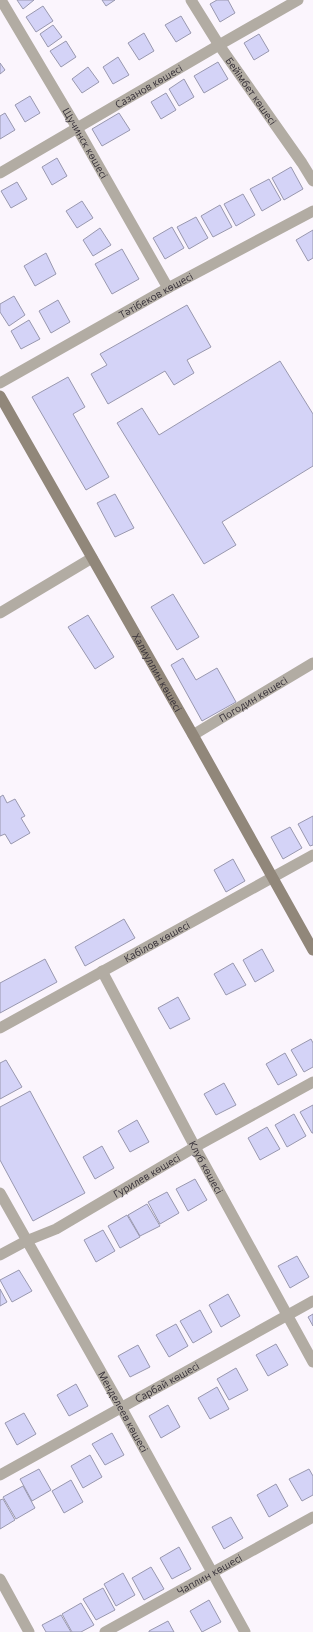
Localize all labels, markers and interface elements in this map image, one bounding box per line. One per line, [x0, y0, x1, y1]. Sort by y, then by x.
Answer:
street label: Бейімбет көшесі [222, 54, 280, 128]
street label: Сазанов көшесі [112, 61, 185, 111]
street label: Щучинск көшесі [59, 105, 111, 181]
street label: Тәтібеков көшесі [116, 269, 195, 321]
street label: Халиуллин көшесі [129, 631, 185, 714]
street label: Погодин көшесі [216, 673, 290, 725]
street label: Кабілов көшесі [121, 918, 192, 965]
street label: Клуб көшесі [186, 1138, 226, 1196]
street label: Гурилев көшесі [111, 1150, 183, 1201]
street label: Сарбай көшесі [132, 1359, 202, 1406]
street label: Менделеев көшесі [95, 1369, 152, 1455]
street label: Чаплин көшесі [174, 1551, 244, 1598]

